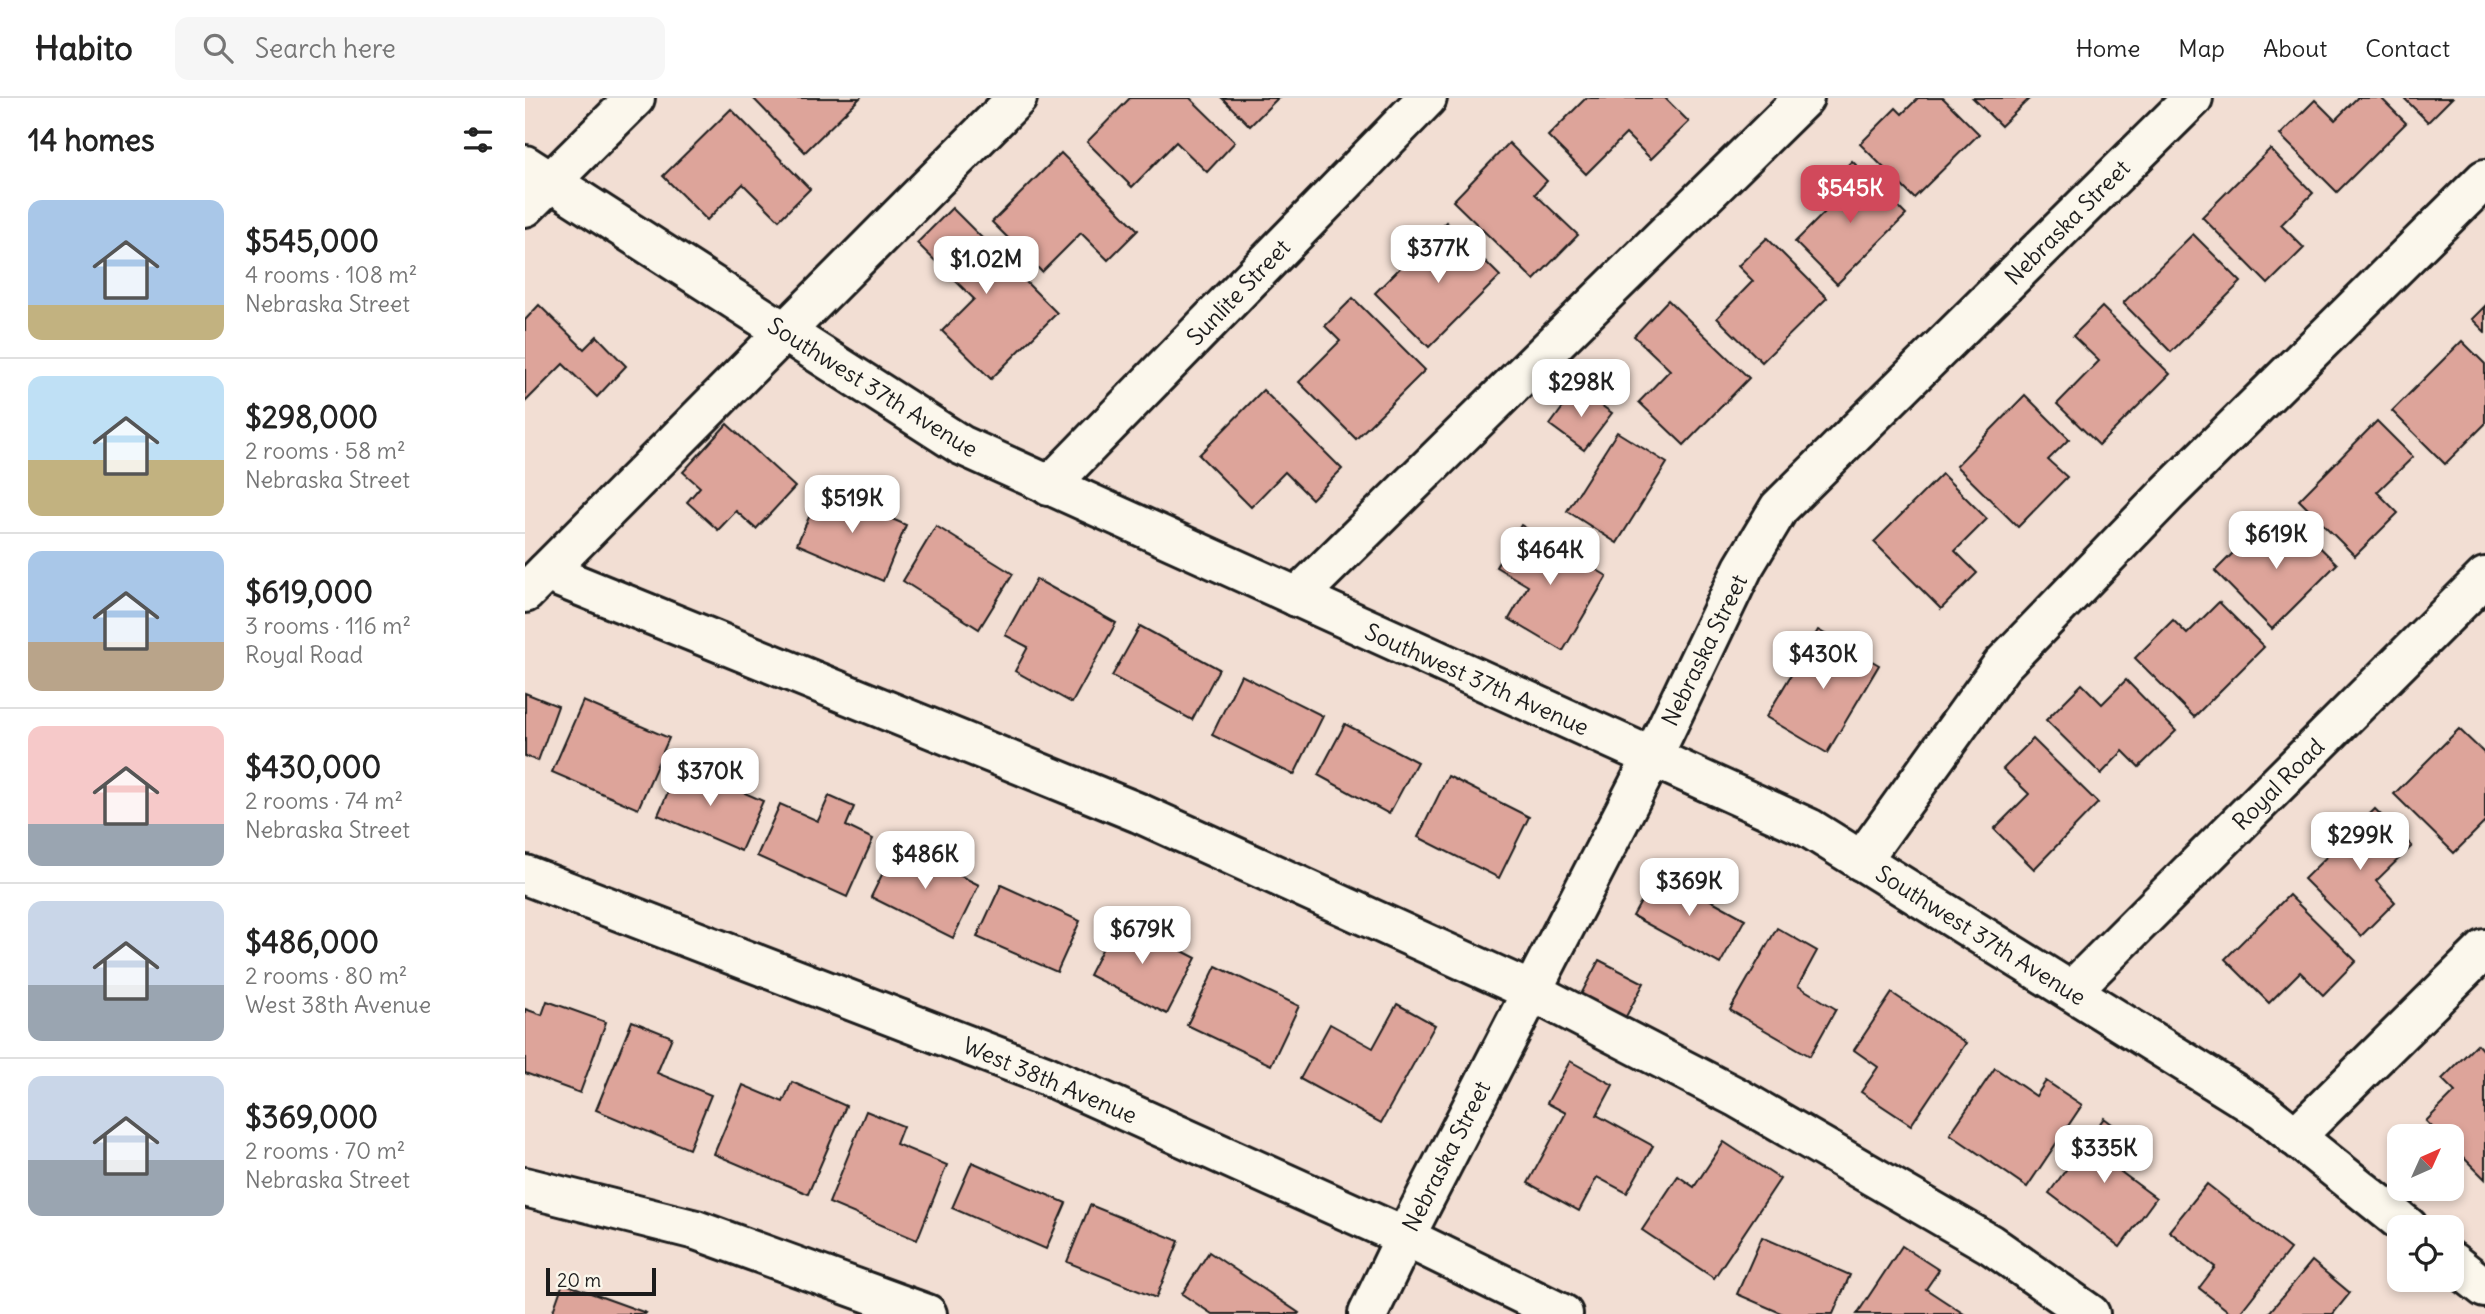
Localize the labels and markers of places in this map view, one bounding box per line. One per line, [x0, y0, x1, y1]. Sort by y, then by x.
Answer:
pin: $545K [1801, 166, 1899, 225]
pin: $377K [1389, 226, 1487, 285]
pin: $1.02M [929, 236, 1043, 296]
pin: $298K [1532, 360, 1630, 419]
pin: $519K [803, 476, 901, 535]
pin: $619K [2227, 512, 2325, 571]
pin: $464K [1501, 528, 1599, 587]
pin: $430K [1774, 632, 1872, 691]
pin: $370K [661, 748, 759, 808]
pin: $299K [2311, 812, 2409, 872]
pin: $486K [876, 832, 974, 891]
pin: $369K [1640, 858, 1738, 918]
pin: $679K [1093, 906, 1191, 966]
pin: $335K [2055, 1126, 2153, 1185]

